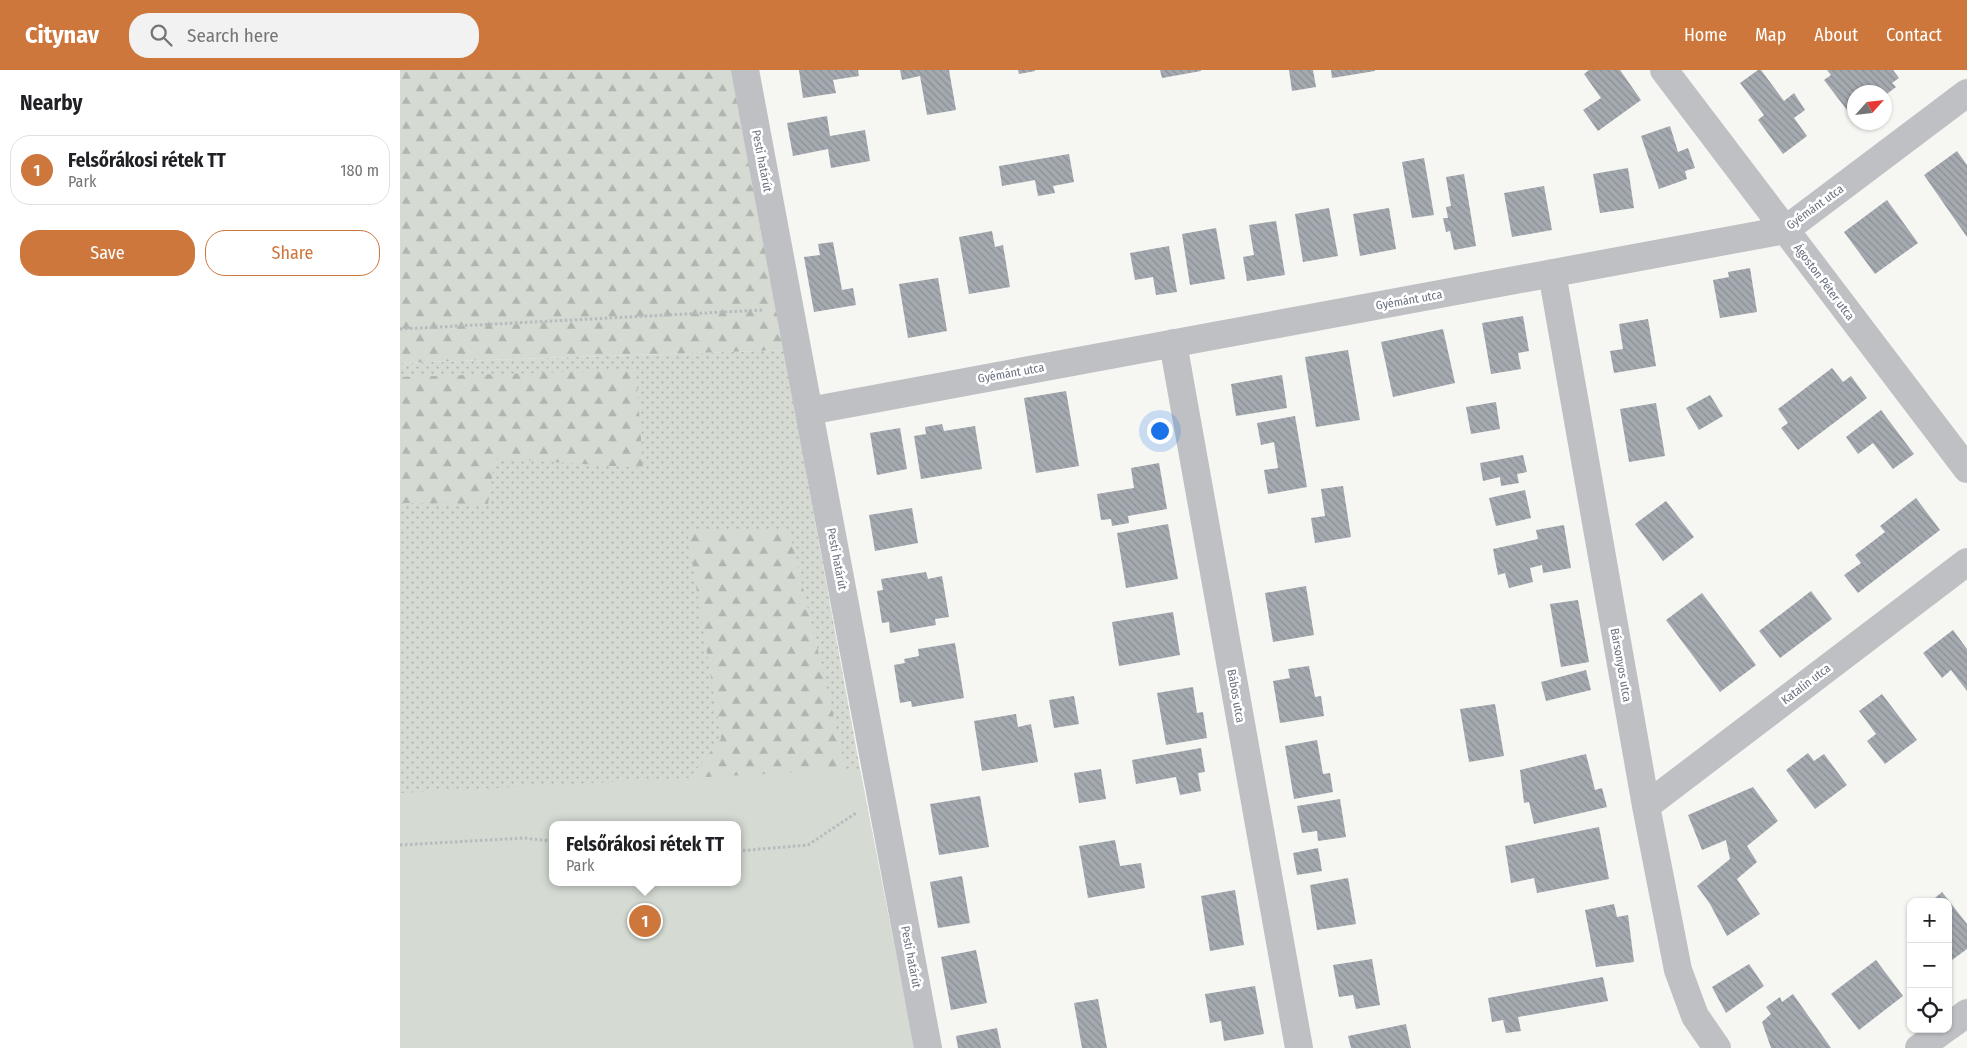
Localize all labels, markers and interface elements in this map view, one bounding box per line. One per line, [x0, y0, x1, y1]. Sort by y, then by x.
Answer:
search box [129, 13, 479, 58]
text: Citynav [25, 21, 99, 49]
icon: search [147, 21, 175, 49]
text: Search here [187, 24, 279, 47]
text: Home [1684, 24, 1727, 46]
text: Map [1755, 24, 1786, 46]
text: About [1814, 24, 1858, 46]
text: Contact [1886, 24, 1942, 46]
north arrow [1847, 85, 1892, 130]
text: Nearby [20, 90, 82, 116]
street label: Pesti határút [749, 129, 775, 193]
text: Felsőrákosi rétek TT [68, 149, 226, 172]
text: 1 [34, 161, 40, 180]
text: 180 m [340, 161, 379, 180]
text: Park [68, 172, 96, 191]
street label: Gyémánt utca [1784, 182, 1846, 232]
button: Save [20, 230, 195, 276]
button: Share [205, 230, 380, 276]
street label: Ágoston Péter utca [1791, 241, 1858, 323]
street label: Gyémánt utca [1375, 287, 1443, 313]
street label: Gyémánt utca [977, 360, 1045, 386]
your location [1147, 418, 1173, 444]
street label: Pesti határút [824, 527, 850, 591]
street label: Bársonyos utca [1608, 627, 1634, 703]
street label: Katalin utca [1779, 661, 1833, 707]
street label: Bábos utca [1224, 668, 1248, 724]
popup [549, 821, 741, 886]
text: Felsőrákosi rétek TT [566, 833, 724, 856]
text: Park [566, 856, 594, 875]
map controls [1907, 898, 1952, 1033]
button: + [1907, 898, 1952, 943]
pin: 1 [629, 902, 661, 940]
street label: Pesti határút [898, 925, 924, 989]
button: − [1907, 943, 1952, 988]
button: locate [1907, 988, 1952, 1033]

